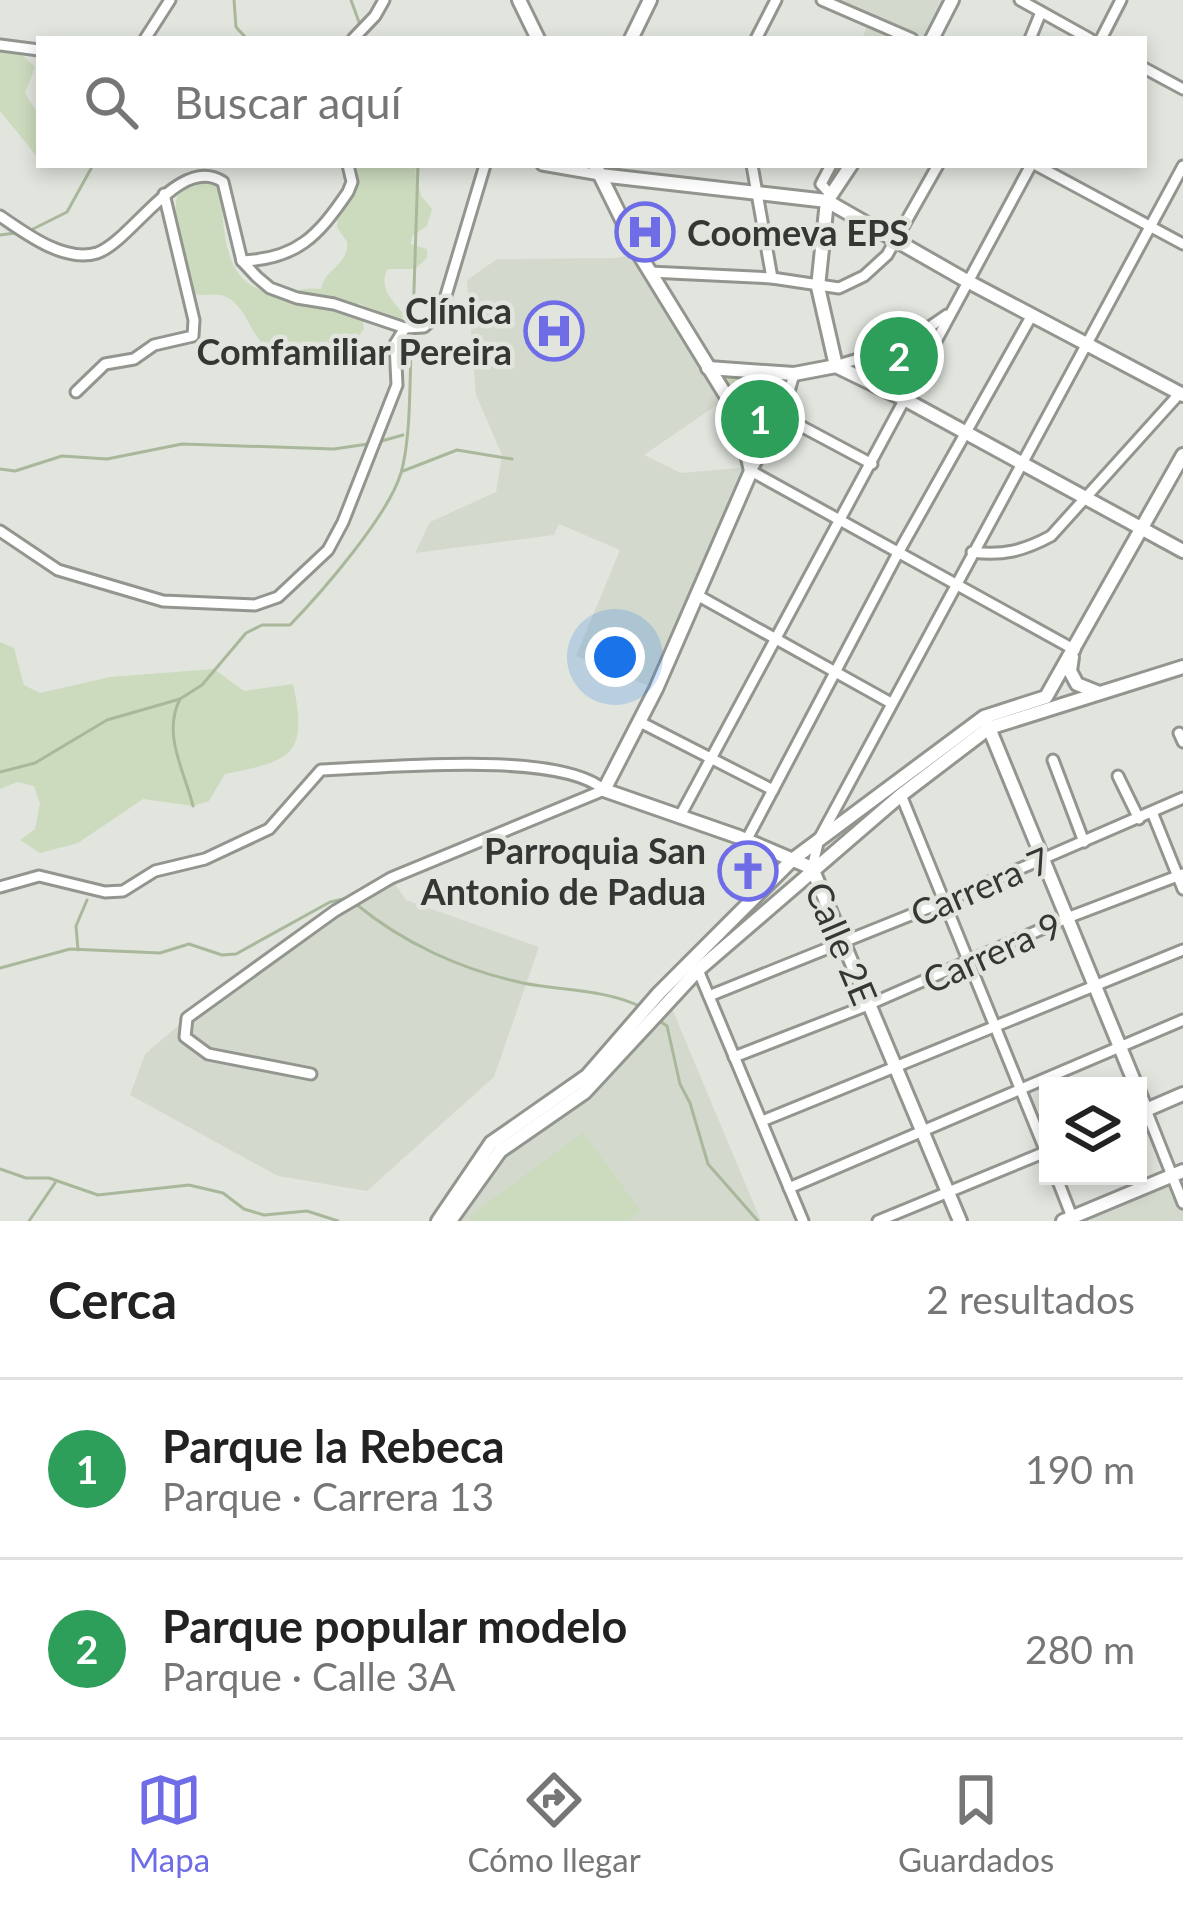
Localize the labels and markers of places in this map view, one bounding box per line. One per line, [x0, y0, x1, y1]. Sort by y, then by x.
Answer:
hospital icon: Coomeva EPS [614, 201, 676, 263]
place label: Coomeva EPS [687, 210, 909, 254]
place label: Clínica Comfamiliar Pereira [196, 288, 512, 373]
hospital icon: Clínica Comfamiliar Pereira [523, 300, 585, 362]
pin: 2 [860, 311, 938, 401]
pin: 1 [721, 374, 799, 464]
place label: Parroquia San Antonio de Padua [420, 828, 706, 913]
church icon: Parroquia San Antonio de Padua [717, 840, 779, 902]

